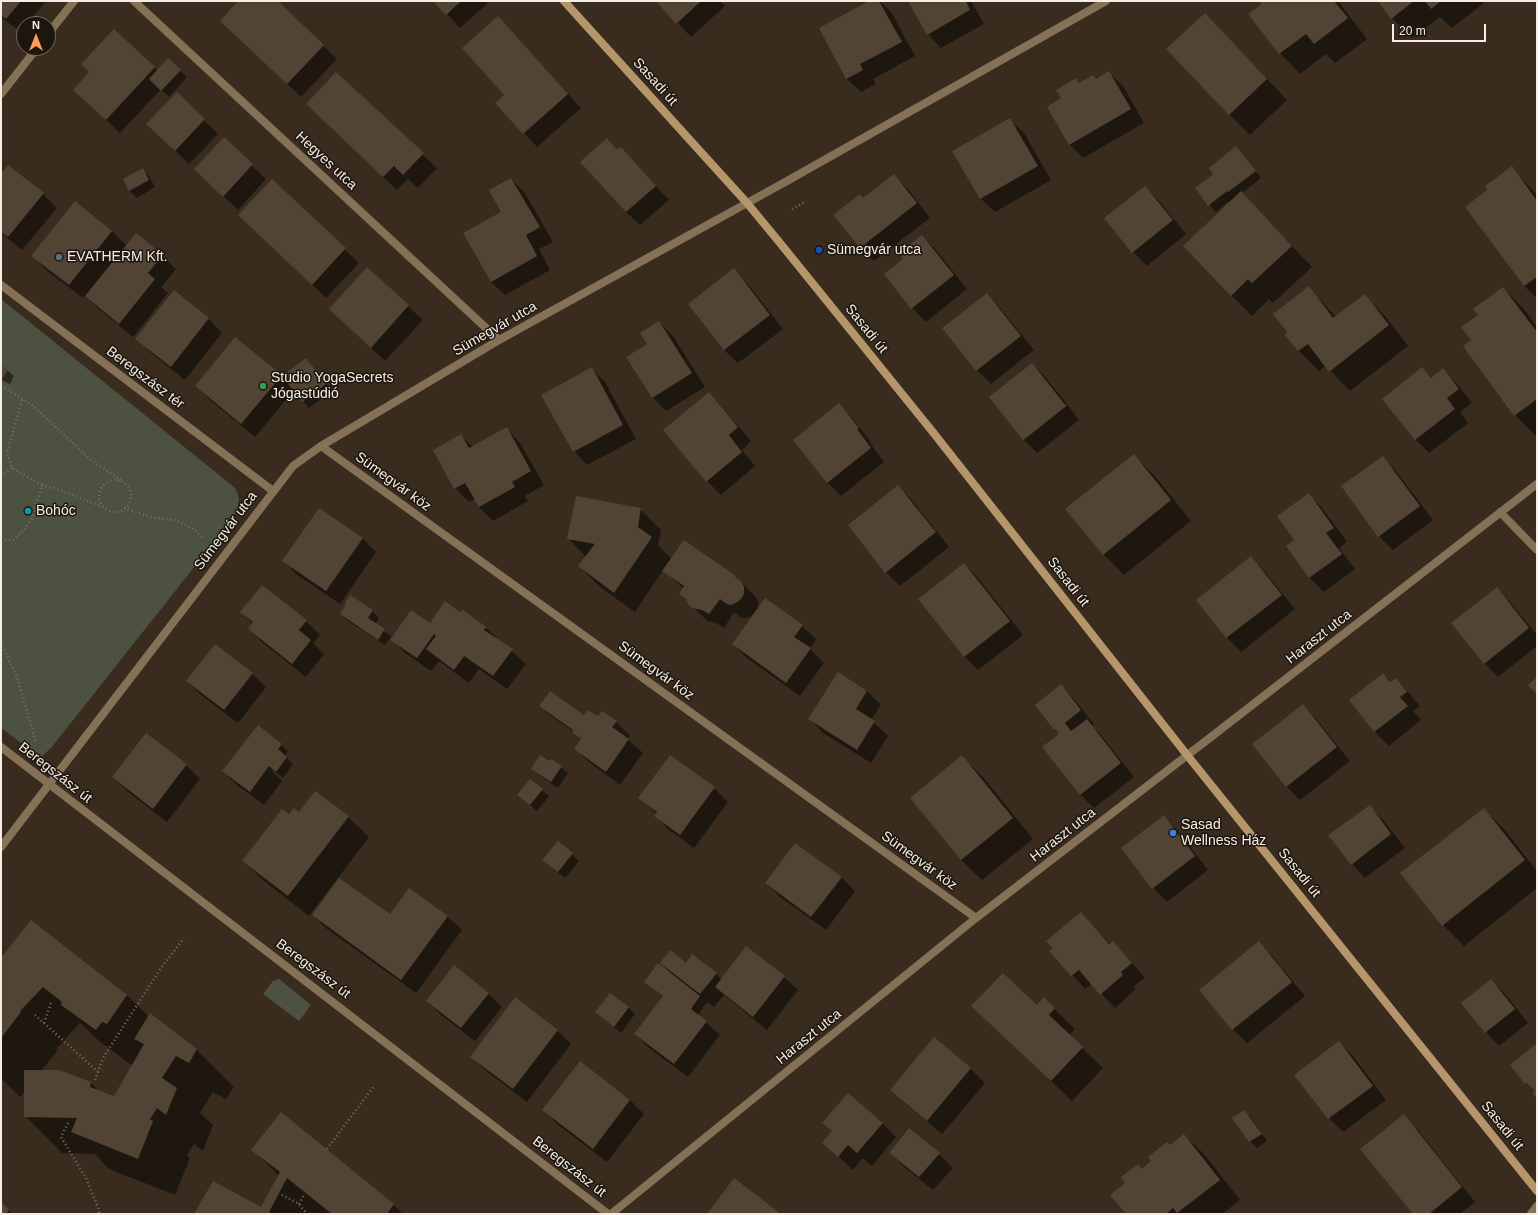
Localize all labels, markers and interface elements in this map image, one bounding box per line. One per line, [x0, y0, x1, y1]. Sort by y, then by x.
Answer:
north arrow [16, 16, 56, 56]
scale bar [1394, 16, 1488, 42]
text: N [32, 19, 40, 31]
text: 20 m [1399, 24, 1426, 38]
street label: Sasadi út [629, 55, 681, 109]
street label: Hegyes utca [292, 128, 360, 194]
place label: Sümegvár utca [827, 242, 921, 258]
marker: Sümegvár utca [814, 245, 824, 255]
place label: EVATHERM Kft. [67, 249, 168, 265]
marker: EVATHERM Kft. [54, 252, 64, 262]
street label: Sümegvár utca [450, 298, 540, 360]
street label: Sasadi út [841, 301, 891, 357]
street label: Beregszász tér [103, 343, 187, 413]
place label: Studio YogaSecrets Jógastúdió [271, 370, 393, 402]
marker: Studio YogaSecrets Jógastúdió [258, 381, 268, 391]
street label: Sümegvár köz [352, 449, 434, 515]
street label: Sümegvár utca [191, 488, 261, 574]
place label: Bohóc [36, 503, 76, 519]
marker: Bohóc [23, 506, 33, 516]
street label: Sasadi út [1043, 554, 1093, 610]
street label: Haraszt utca [1283, 606, 1355, 668]
street label: Sümegvár köz [615, 638, 697, 704]
street label: Beregszász út [15, 739, 95, 807]
street label: Haraszt utca [1027, 804, 1099, 866]
place label: Sasad Wellness Ház [1181, 817, 1266, 850]
street label: Sümegvár köz [878, 828, 960, 894]
marker: Sasad Wellness Ház [1168, 828, 1178, 838]
street label: Sasadi út [1274, 845, 1324, 901]
street label: Beregszász út [273, 936, 353, 1002]
street label: Haraszt utca [773, 1006, 845, 1068]
street label: Sasadi út [1477, 1098, 1527, 1154]
street label: Beregszász út [529, 1133, 609, 1201]

